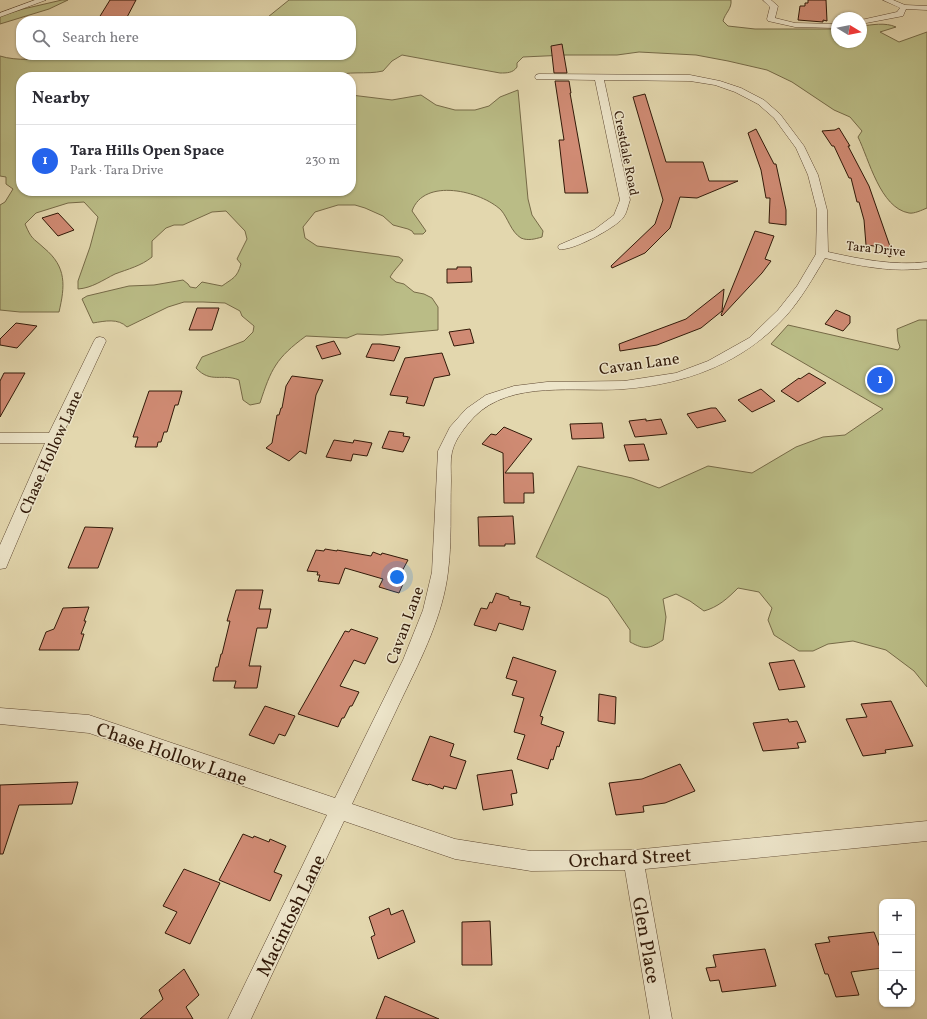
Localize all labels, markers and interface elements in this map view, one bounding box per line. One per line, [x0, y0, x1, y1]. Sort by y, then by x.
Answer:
north arrow [831, 12, 867, 48]
search box [16, 16, 356, 60]
icon: search [30, 27, 52, 49]
text: Search here [62, 28, 139, 49]
text: Nearby [32, 87, 90, 110]
street label: Crestdale Road [608, 110, 642, 197]
text: Tara Hills Open Space [70, 141, 224, 162]
text: 1 [42, 152, 48, 170]
text: 230 m [305, 152, 340, 170]
text: Park · Tara Drive [70, 162, 163, 180]
street label: Tara Drive [845, 238, 906, 262]
street label: Cavan Lane [598, 348, 681, 382]
pin: 1 [867, 365, 893, 395]
street label: Chase Hollow Lane [15, 388, 89, 518]
your location [387, 567, 407, 587]
street label: Cavan Lane [382, 584, 430, 668]
street label: Chase Hollow Lane [92, 717, 250, 793]
street label: Orchard Street [568, 843, 692, 875]
street label: Macintosh Lane [251, 850, 333, 981]
street label: Glen Place [625, 895, 665, 986]
map controls [879, 899, 915, 1007]
button: + [879, 899, 915, 935]
button: − [879, 935, 915, 971]
button: locate [879, 971, 915, 1007]

